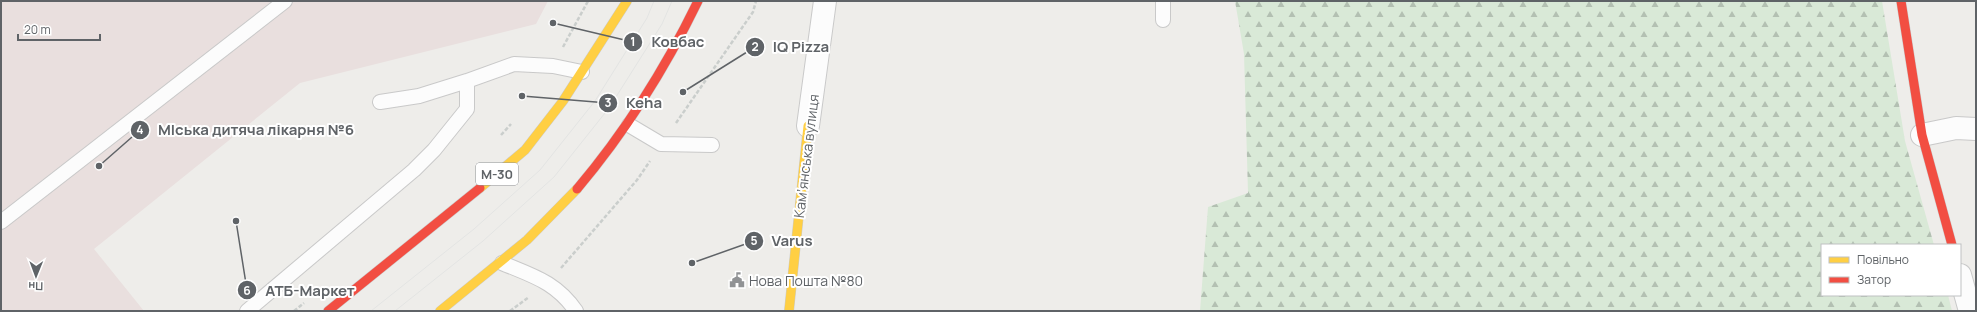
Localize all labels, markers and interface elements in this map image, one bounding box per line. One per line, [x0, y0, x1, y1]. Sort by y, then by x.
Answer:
scale bar [18, 16, 100, 42]
text: 20 m [24, 21, 51, 38]
callout: Ковбас [623, 28, 712, 55]
text: Ковбас [651, 31, 705, 52]
text: 1 [630, 33, 636, 50]
callout: IQ Pizza [745, 33, 837, 60]
text: IQ Pizza [773, 36, 829, 57]
text: 2 [751, 38, 759, 55]
callout: Keha [598, 89, 670, 116]
text: Keha [626, 92, 662, 113]
street label: Камʼянська вулиця [789, 93, 823, 219]
text: 3 [605, 94, 612, 111]
callout: МІська дитяча лікарня №6 [130, 116, 362, 143]
text: МІська дитяча лікарня №6 [158, 119, 354, 140]
text: 4 [136, 121, 144, 138]
road number: М-30 [476, 163, 518, 185]
callout: Varus [744, 227, 821, 254]
text: Varus [771, 230, 813, 251]
text: 5 [750, 232, 758, 249]
legend [1821, 244, 1961, 296]
text: Повільно [1857, 251, 1909, 268]
north arrow [16, 256, 56, 296]
public building icon: Нова Пошта №80 [728, 271, 746, 289]
place label: Нова Пошта №80 [749, 271, 863, 290]
text: Затор [1857, 271, 1891, 288]
callout: АТБ-Маркет [237, 277, 363, 304]
text: Пн [28, 279, 43, 294]
text: АТБ-Маркет [265, 280, 355, 301]
text: 6 [243, 282, 251, 299]

